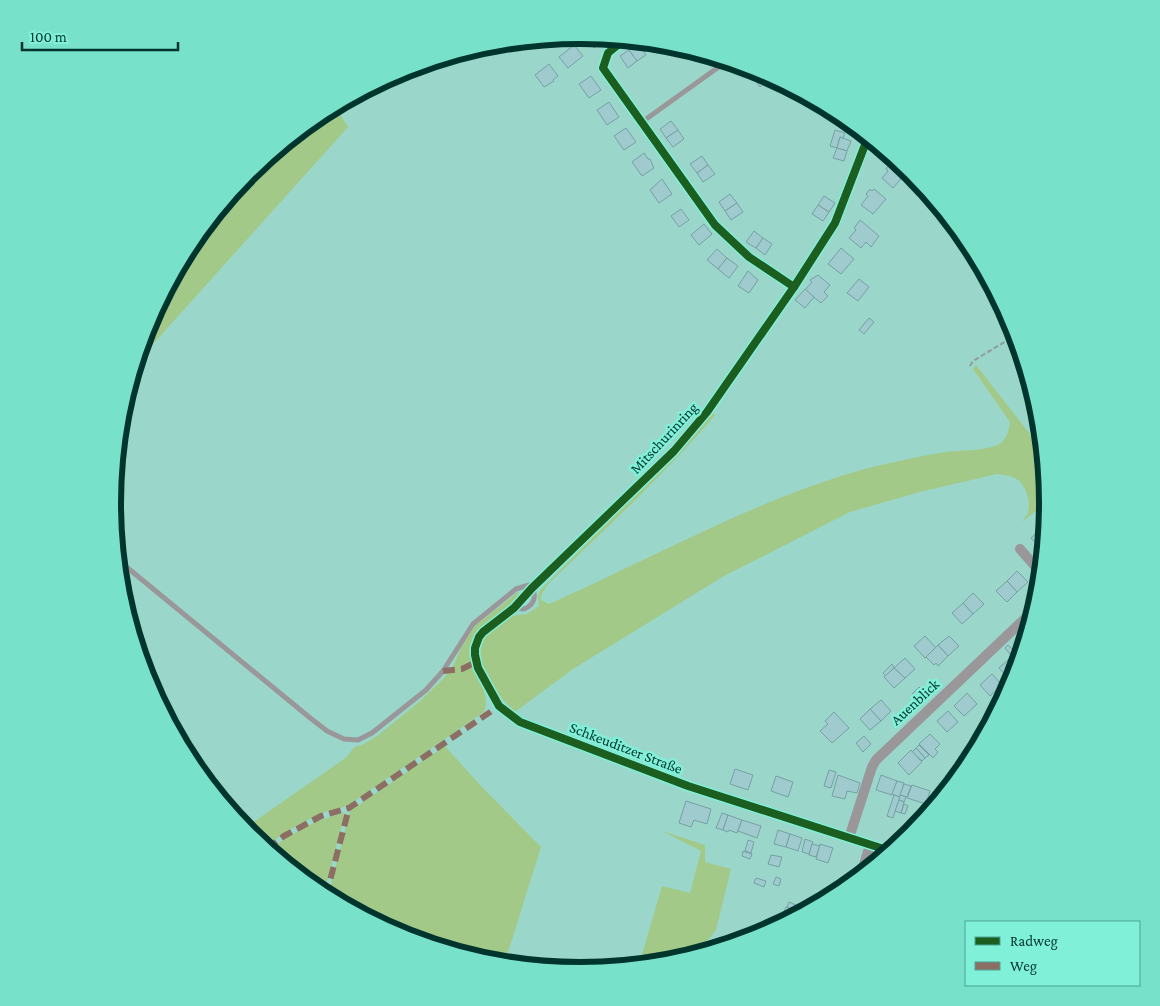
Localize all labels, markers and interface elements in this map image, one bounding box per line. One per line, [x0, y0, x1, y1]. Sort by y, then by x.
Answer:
scale bar [22, 20, 179, 52]
text: 100 m [30, 29, 67, 45]
street label: Mitschurinring [627, 399, 702, 477]
street label: Auenblick [888, 675, 943, 728]
street label: Schkeuditzer Straße [567, 719, 685, 777]
legend [965, 921, 1140, 986]
text: Radweg [1010, 933, 1058, 950]
text: Weg [1010, 958, 1037, 975]

